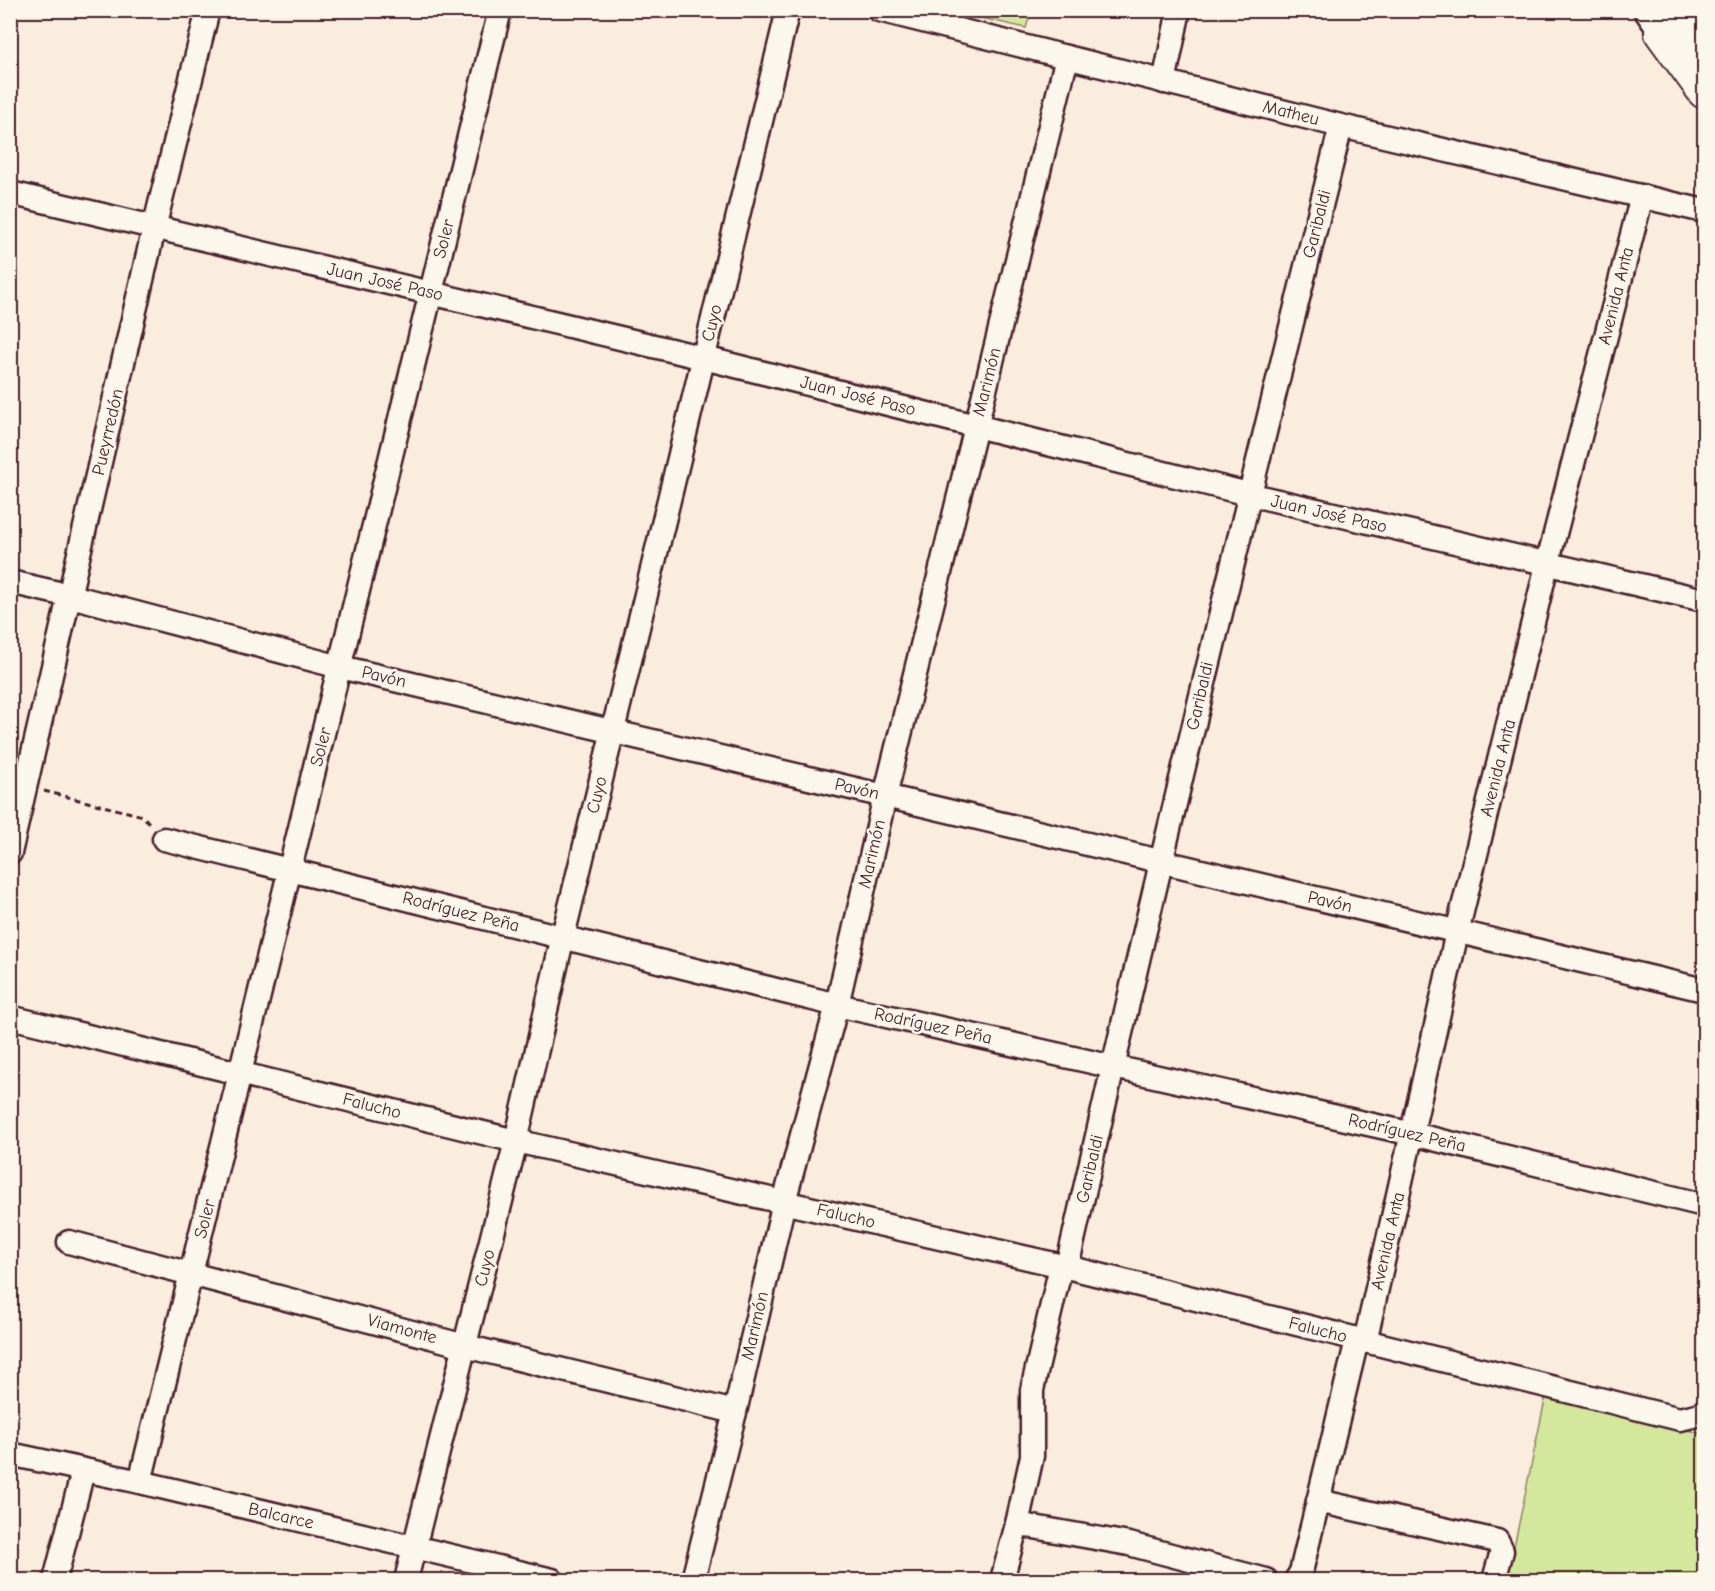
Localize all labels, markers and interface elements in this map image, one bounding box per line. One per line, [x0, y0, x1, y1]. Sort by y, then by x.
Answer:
street label: Matheu [1261, 96, 1321, 130]
street label: Garibaldi [1298, 188, 1336, 260]
street label: Soler [429, 216, 459, 261]
street label: Avenida Anta [1594, 245, 1638, 347]
street label: Juan José Paso [325, 258, 445, 306]
street label: Cuyo [697, 302, 727, 344]
street label: Marimón [968, 346, 1006, 418]
street label: Juan José Paso [798, 371, 918, 421]
street label: Pueyrredón [88, 387, 128, 477]
street label: Juan José Paso [1269, 490, 1389, 538]
street label: Garibaldi [1182, 660, 1218, 732]
street label: Pavón [360, 662, 408, 692]
street label: Avenida Anta [1476, 717, 1520, 819]
street label: Soler [306, 724, 336, 769]
street label: Cuyo [582, 774, 612, 816]
street label: Pavón [833, 774, 881, 804]
street label: Marimón [854, 818, 890, 890]
street label: Rodríguez Peña [400, 887, 522, 937]
street label: Pavón [1306, 887, 1354, 917]
street label: Rodríguez Peña [872, 1003, 994, 1049]
street label: Falucho [341, 1089, 403, 1123]
street label: Rodríguez Peña [1346, 1109, 1468, 1157]
street label: Garibaldi [1072, 1133, 1108, 1205]
street label: Avenida Anta [1367, 1190, 1409, 1292]
street label: Soler [190, 1196, 220, 1241]
street label: Falucho [815, 1199, 877, 1233]
street label: Cuyo [470, 1247, 500, 1289]
street label: Marimón [737, 1290, 773, 1362]
street label: Viamonte [365, 1310, 439, 1348]
street label: Falucho [1287, 1313, 1349, 1347]
street label: Balcarce [246, 1498, 316, 1534]

